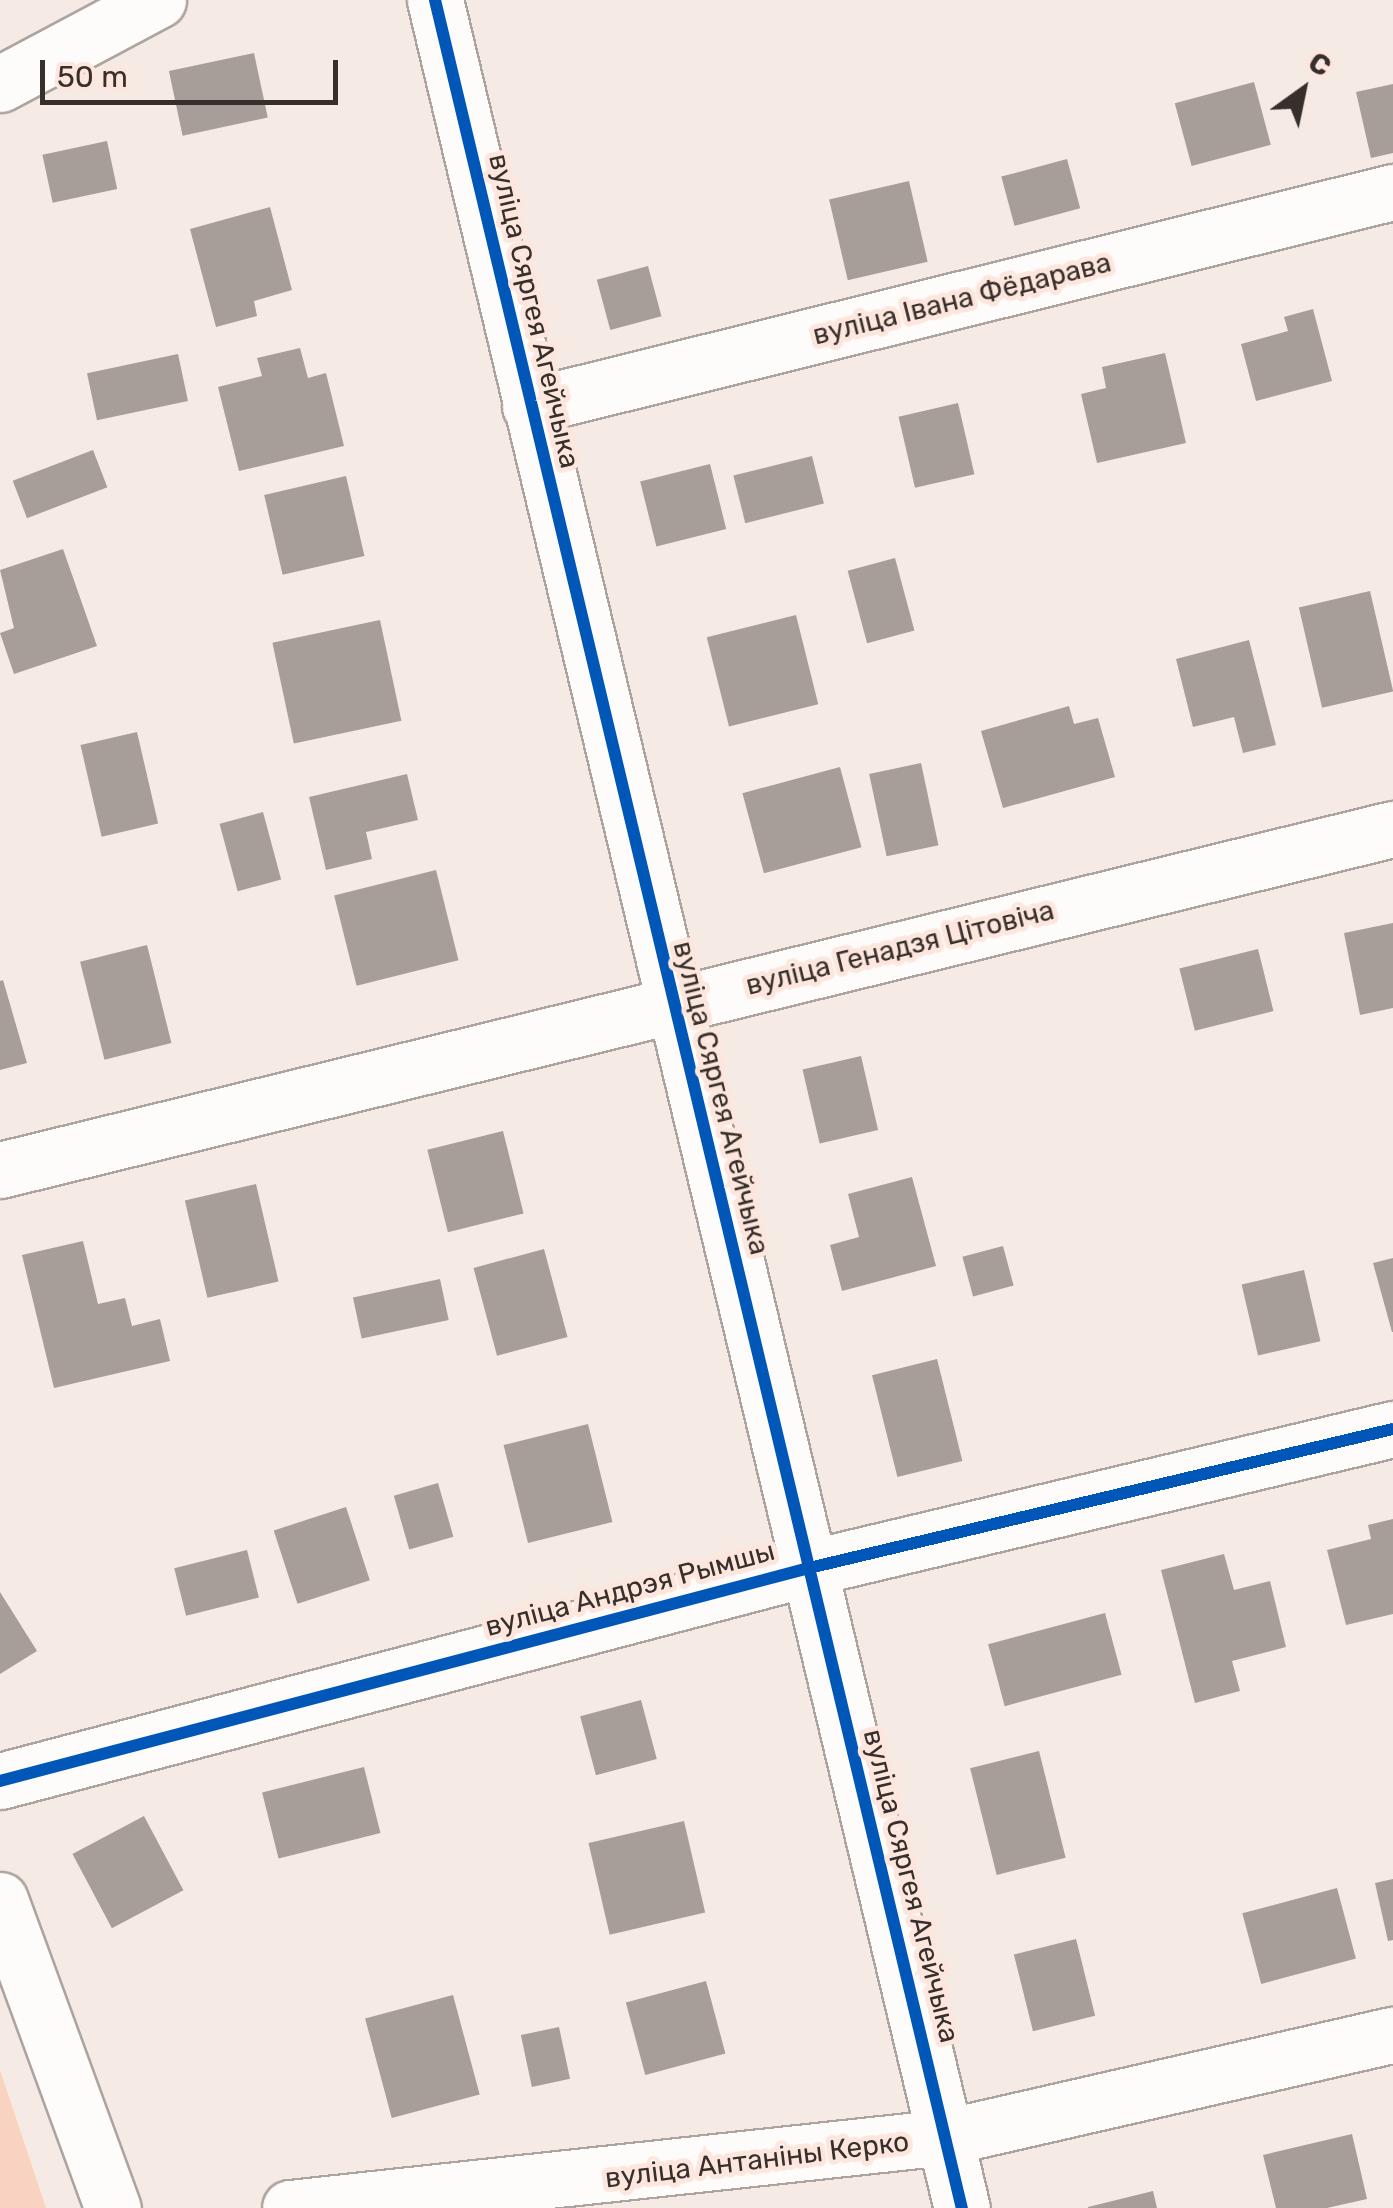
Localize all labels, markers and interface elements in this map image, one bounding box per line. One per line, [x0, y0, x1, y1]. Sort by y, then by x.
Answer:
scale bar [45, 40, 342, 102]
north arrow [1253, 40, 1353, 140]
text: С [1302, 45, 1337, 84]
text: 50 m [57, 59, 128, 95]
street label: вуліца Сяргея Агейчыка [481, 150, 587, 472]
street label: вуліца Івана Фёдарава [809, 246, 1115, 352]
street label: вуліца Генадзя Цітовіча [742, 893, 1058, 1003]
street label: вуліца Сяргея Агейчыка [666, 938, 776, 1258]
street label: вуліца Андрэя Рымшы [481, 1534, 779, 1644]
street label: вуліца Сяргея Агейчыка [856, 1726, 966, 2046]
street label: вуліца Антаніны Керко [603, 2125, 911, 2195]

